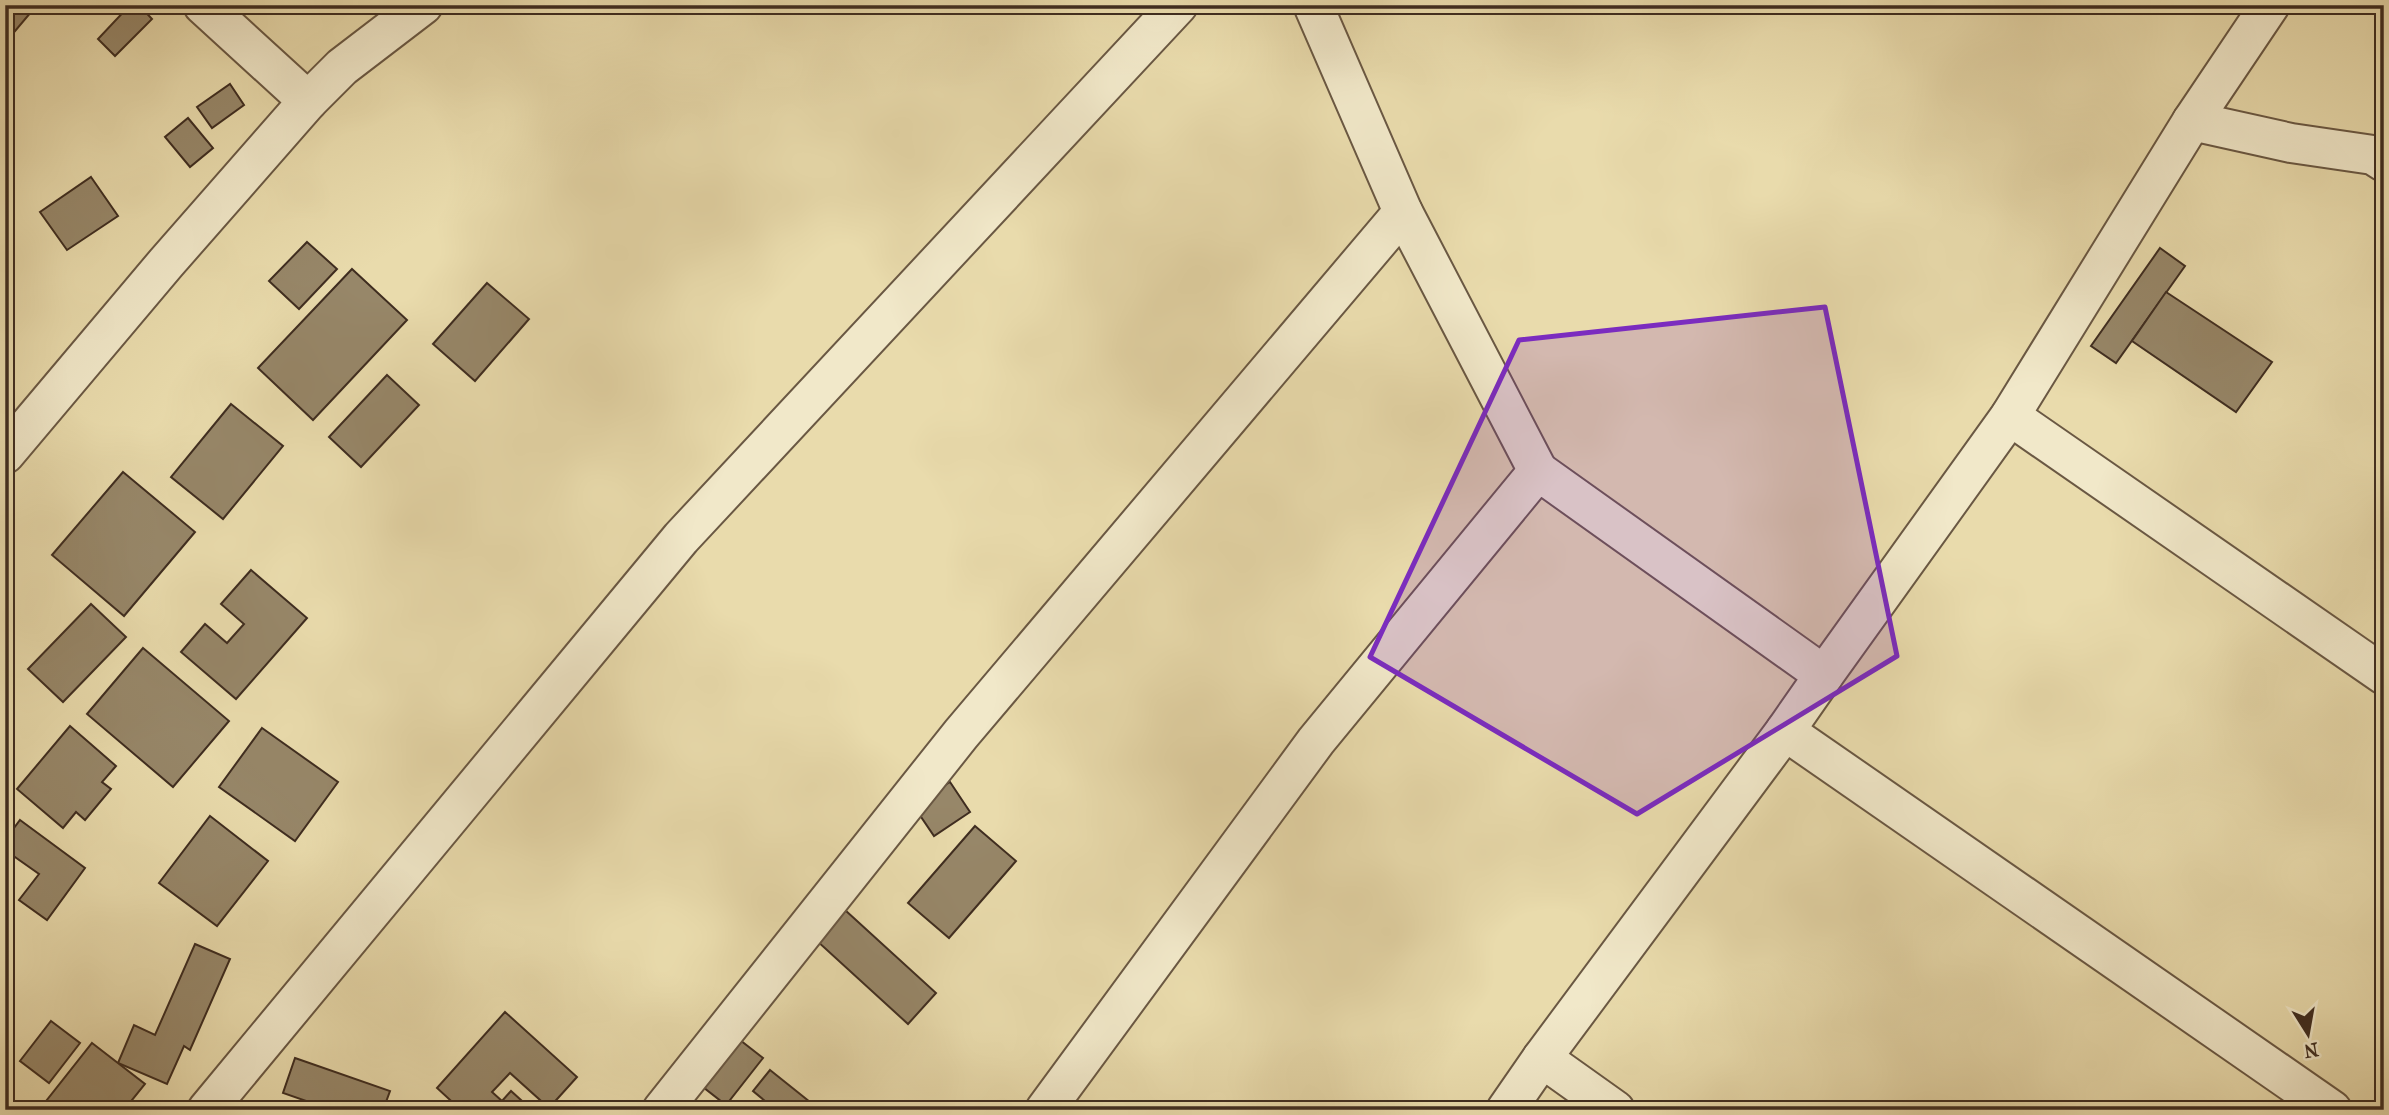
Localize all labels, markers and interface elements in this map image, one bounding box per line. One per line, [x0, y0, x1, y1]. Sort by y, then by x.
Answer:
north arrow [2274, 1000, 2344, 1070]
text: N [2301, 1038, 2320, 1062]

